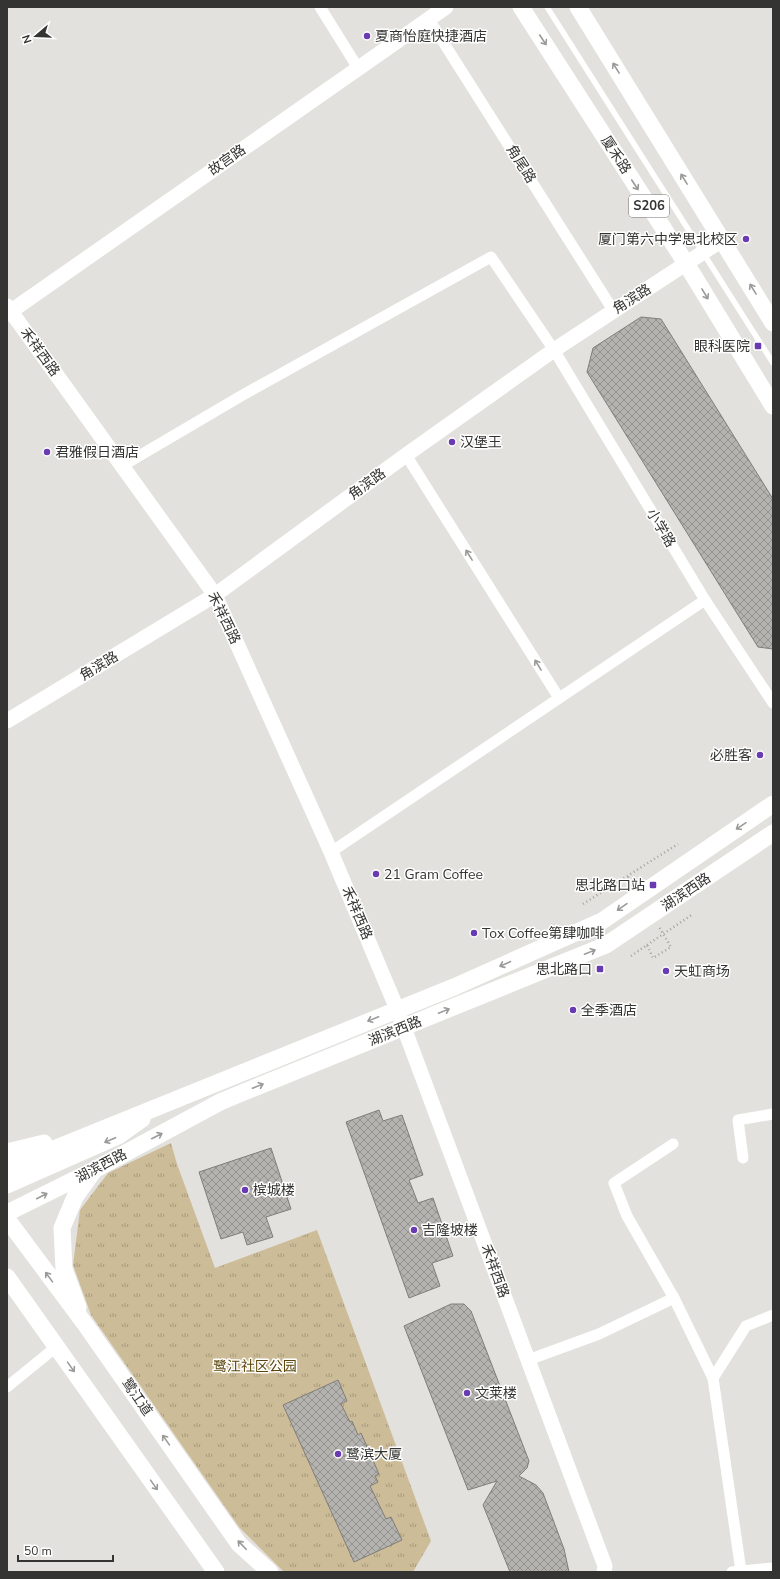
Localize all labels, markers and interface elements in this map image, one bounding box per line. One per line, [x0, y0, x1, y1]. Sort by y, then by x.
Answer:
north arrow [16, 16, 56, 56]
place label: 夏商怡庭快捷酒店 [375, 27, 487, 46]
marker: 夏商怡庭快捷酒店 [362, 31, 372, 41]
text: N [19, 33, 35, 45]
one-way arrow [539, 34, 547, 46]
one-way arrow [612, 63, 620, 74]
street label: 厦禾路 [597, 132, 635, 178]
street label: 故宫路 [204, 140, 250, 180]
street label: 角尾路 [502, 141, 540, 187]
one-way arrow [680, 173, 688, 185]
one-way arrow [632, 179, 640, 191]
road number: S206 [629, 195, 669, 217]
place label: 厦门第六中学思北校区 [598, 230, 738, 249]
marker: 厦门第六中学思北校区 [741, 234, 751, 244]
street label: 角滨路 [609, 280, 655, 318]
one-way arrow [748, 283, 756, 295]
one-way arrow [701, 289, 709, 300]
street label: 禾祥西路 [16, 324, 64, 380]
place label: 眼科医院 [694, 337, 750, 356]
marker: 眼科医院 [753, 341, 763, 351]
place label: 汉堡王 [460, 433, 502, 452]
marker: 汉堡王 [447, 437, 457, 447]
place label: 君雅假日酒店 [55, 443, 139, 462]
marker: 君雅假日酒店 [42, 447, 52, 457]
street label: 角滨路 [344, 464, 390, 504]
street label: 小学路 [642, 505, 680, 551]
one-way arrow [465, 550, 473, 561]
street label: 禾祥西路 [203, 589, 245, 647]
street label: 角滨路 [76, 647, 122, 685]
one-way arrow [534, 660, 542, 671]
place label: 必胜客 [710, 746, 752, 765]
marker: 必胜客 [755, 750, 765, 760]
one-way arrow [735, 821, 746, 830]
place label: 21 Gram Coffee [384, 865, 483, 884]
street label: 湖滨西路 [657, 868, 715, 916]
marker: 21 Gram Coffee [371, 869, 381, 879]
place label: 思北路口站 [575, 876, 645, 895]
marker: 思北路口站 [648, 880, 658, 890]
street label: 禾祥西路 [337, 884, 377, 942]
one-way arrow [616, 903, 627, 911]
place label: Tox Coffee第肆咖啡 [482, 924, 604, 943]
marker: Tox Coffee第肆咖啡 [469, 928, 479, 938]
one-way arrow [584, 947, 596, 955]
place label: 思北路口 [536, 960, 592, 979]
one-way arrow [500, 961, 512, 968]
place label: 天虹商场 [674, 962, 730, 981]
marker: 思北路口 [595, 964, 605, 974]
marker: 天虹商场 [661, 966, 671, 976]
place label: 全季酒店 [581, 1001, 637, 1020]
marker: 全季酒店 [568, 1005, 578, 1015]
one-way arrow [437, 1007, 449, 1014]
street label: 湖滨西路 [365, 1012, 425, 1050]
one-way arrow [367, 1016, 379, 1024]
one-way arrow [252, 1082, 264, 1089]
one-way arrow [151, 1132, 163, 1139]
one-way arrow [104, 1136, 116, 1144]
street label: 湖滨西路 [72, 1144, 130, 1188]
place label: 槟城楼 [253, 1181, 295, 1200]
marker: 槟城楼 [240, 1185, 250, 1195]
one-way arrow [36, 1192, 48, 1199]
place label: 吉隆坡楼 [422, 1221, 478, 1240]
marker: 吉隆坡楼 [409, 1225, 419, 1235]
street label: 禾祥西路 [476, 1241, 514, 1301]
one-way arrow [45, 1272, 54, 1283]
park label: 鹭江社区公园 [213, 1357, 297, 1376]
one-way arrow [67, 1362, 75, 1373]
street label: 鹭江道 [117, 1374, 157, 1420]
place label: 文莱楼 [475, 1384, 517, 1403]
marker: 文莱楼 [462, 1388, 472, 1398]
one-way arrow [162, 1434, 170, 1445]
place label: 鹭滨大厦 [346, 1445, 402, 1464]
marker: 鹭滨大厦 [333, 1449, 343, 1459]
one-way arrow [150, 1479, 158, 1490]
scale bar [18, 1537, 113, 1563]
one-way arrow [237, 1540, 246, 1550]
text: 50 m [24, 1543, 52, 1559]

